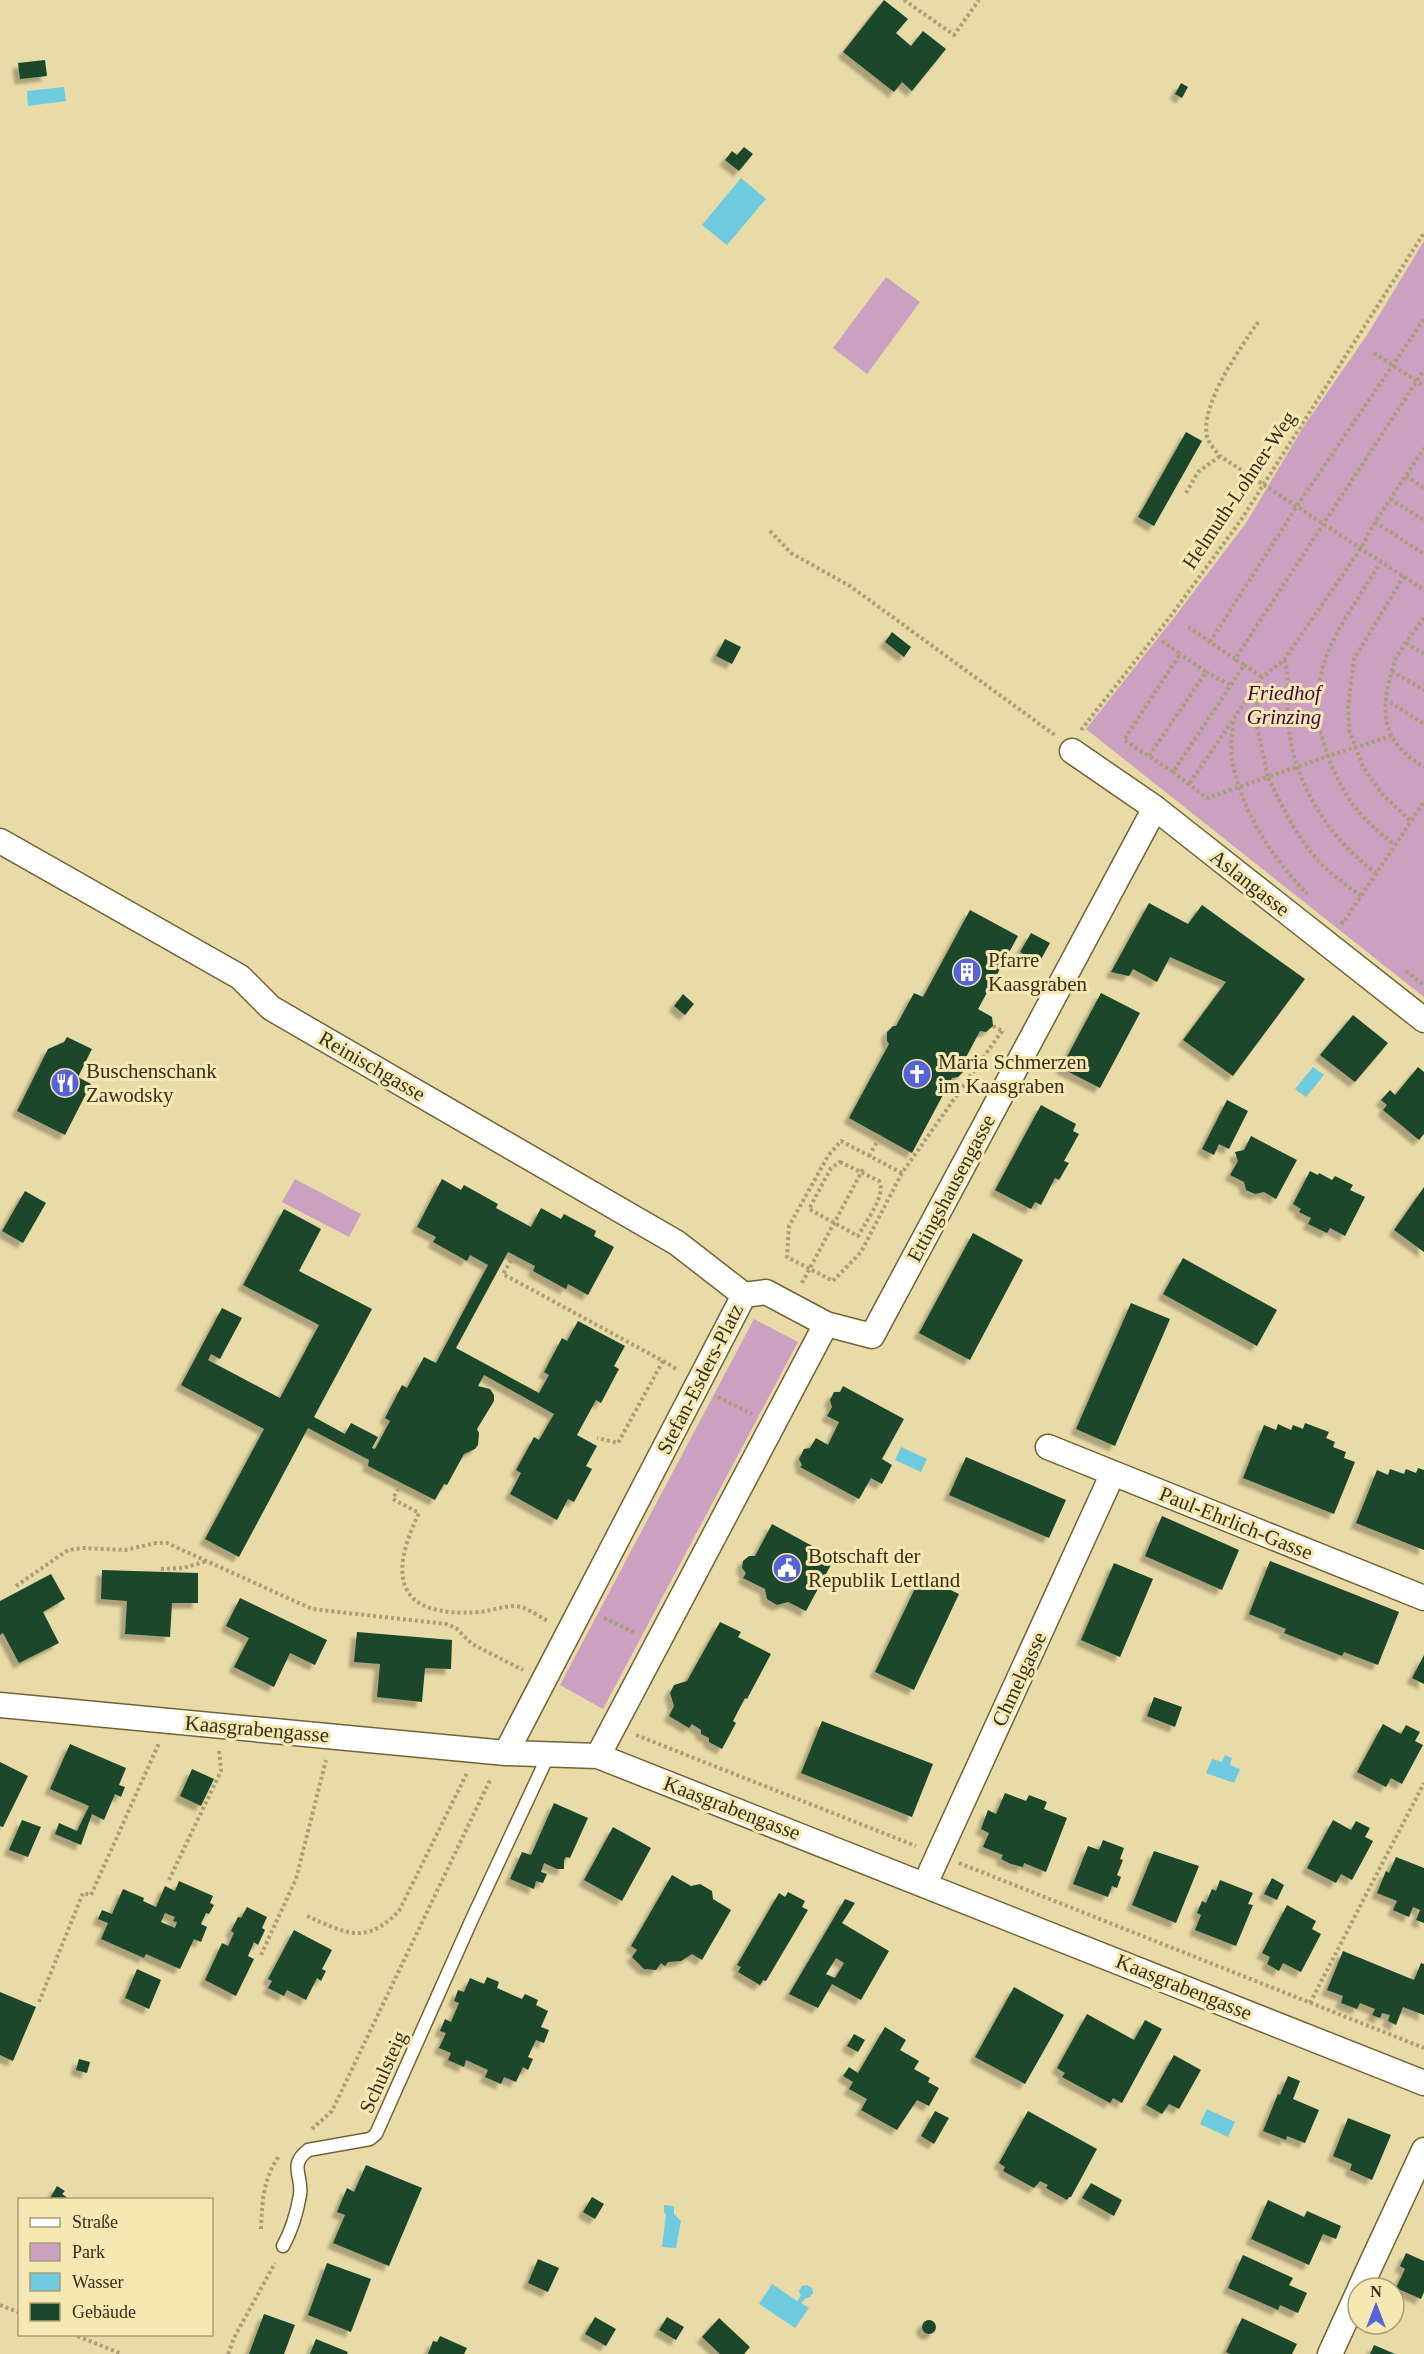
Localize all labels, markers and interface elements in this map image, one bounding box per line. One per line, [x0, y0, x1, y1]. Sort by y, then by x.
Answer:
street label: Helmuth-Lohner-Weg [1177, 406, 1301, 574]
park label: Friedhof Grinzing [1246, 681, 1324, 729]
street label: Aslangasse [1205, 844, 1295, 922]
place label: Pfarre Kaasgraben [988, 948, 1088, 996]
building icon: Pfarre Kaasgraben [951, 956, 983, 988]
street label: Reinischgasse [314, 1026, 430, 1106]
place label: Maria Schmerzen im Kaasgraben [938, 1050, 1087, 1098]
church icon: Maria Schmerzen im Kaasgraben [901, 1058, 933, 1090]
place label: Buschenschank Zawodsky [86, 1059, 217, 1107]
restaurant icon: Buschenschank Zawodsky [49, 1067, 81, 1099]
street label: Ettingshausengasse [902, 1110, 1000, 1266]
street label: Stefan-Esders-Platz [652, 1300, 748, 1458]
street label: Paul-Ehrlich-Gasse [1156, 1481, 1316, 1565]
place label: Botschaft der Republik Lettland [808, 1544, 961, 1592]
public building icon: Botschaft der Republik Lettland [771, 1552, 803, 1584]
street label: Chmelgasse [987, 1628, 1051, 1730]
street label: Kaasgrabengasse [184, 1711, 330, 1747]
street label: Kaasgrabengasse [660, 1771, 804, 1845]
street label: Kaasgrabengasse [1112, 1949, 1256, 2025]
street label: Schulsteig [354, 2027, 412, 2117]
legend [18, 2198, 213, 2336]
text: Straße [72, 2212, 118, 2232]
text: Park [72, 2242, 105, 2262]
text: Wasser [72, 2272, 124, 2292]
north arrow [1346, 2276, 1406, 2336]
text: N [1370, 2283, 1382, 2300]
text: Gebäude [72, 2302, 136, 2322]

